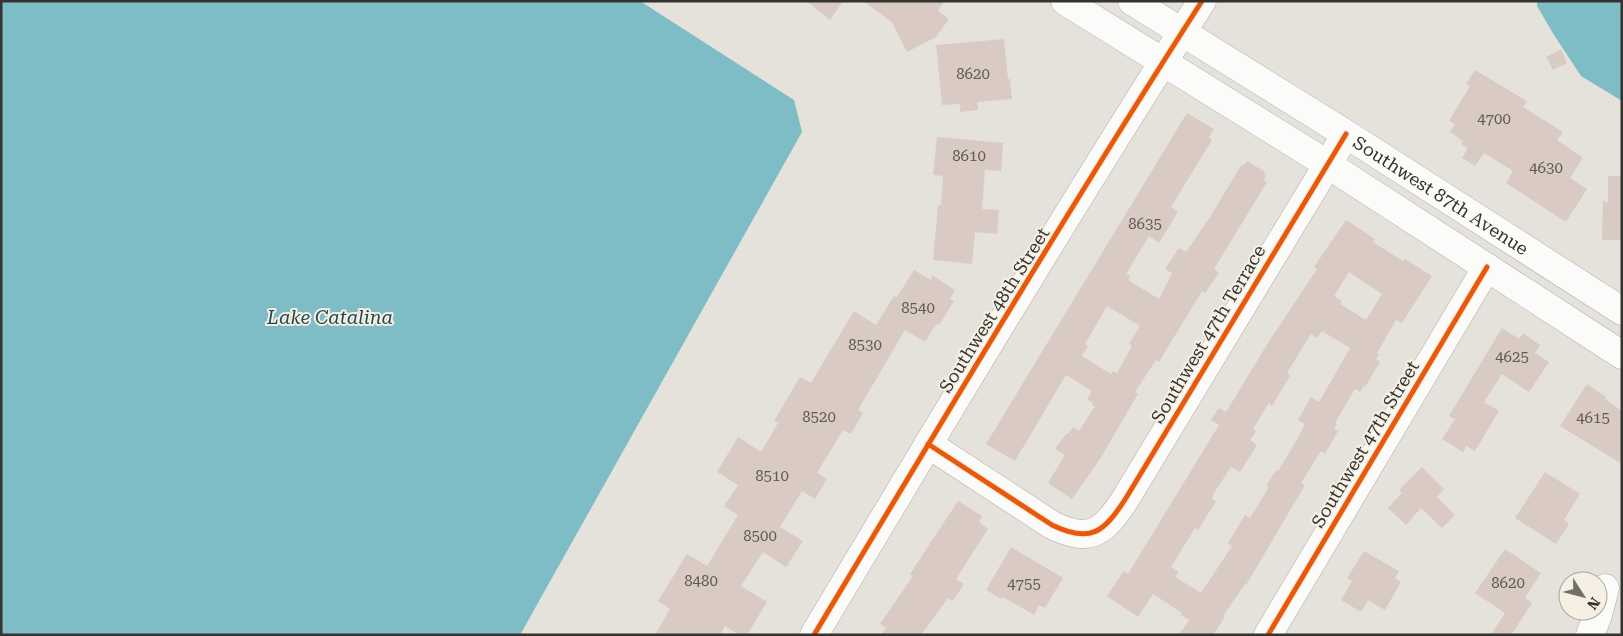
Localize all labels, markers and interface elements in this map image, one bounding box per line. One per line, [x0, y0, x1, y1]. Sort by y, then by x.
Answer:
house number: 8620 [956, 65, 990, 83]
house number: 4700 [1477, 110, 1511, 128]
street label: Southwest 87th Avenue [1350, 131, 1533, 259]
house number: 8610 [952, 147, 986, 165]
house number: 4630 [1529, 159, 1563, 177]
house number: 8635 [1128, 215, 1162, 233]
street label: Southwest 48th Street [935, 223, 1054, 396]
street label: Southwest 47th Terrace [1146, 241, 1270, 427]
house number: 8540 [901, 299, 935, 317]
water label: Lake Catalina [266, 306, 393, 329]
house number: 8530 [848, 336, 882, 354]
house number: 4625 [1495, 348, 1529, 366]
street label: Southwest 47th Street [1307, 357, 1423, 531]
house number: 8520 [802, 408, 836, 426]
house number: 4615 [1576, 409, 1610, 427]
house number: 8510 [755, 467, 789, 485]
house number: 8500 [743, 527, 777, 545]
north arrow [1558, 571, 1608, 621]
house number: 8480 [684, 572, 718, 590]
house number: 8620 [1491, 574, 1525, 592]
house number: 4755 [1007, 575, 1041, 593]
text: N [1584, 595, 1603, 613]

